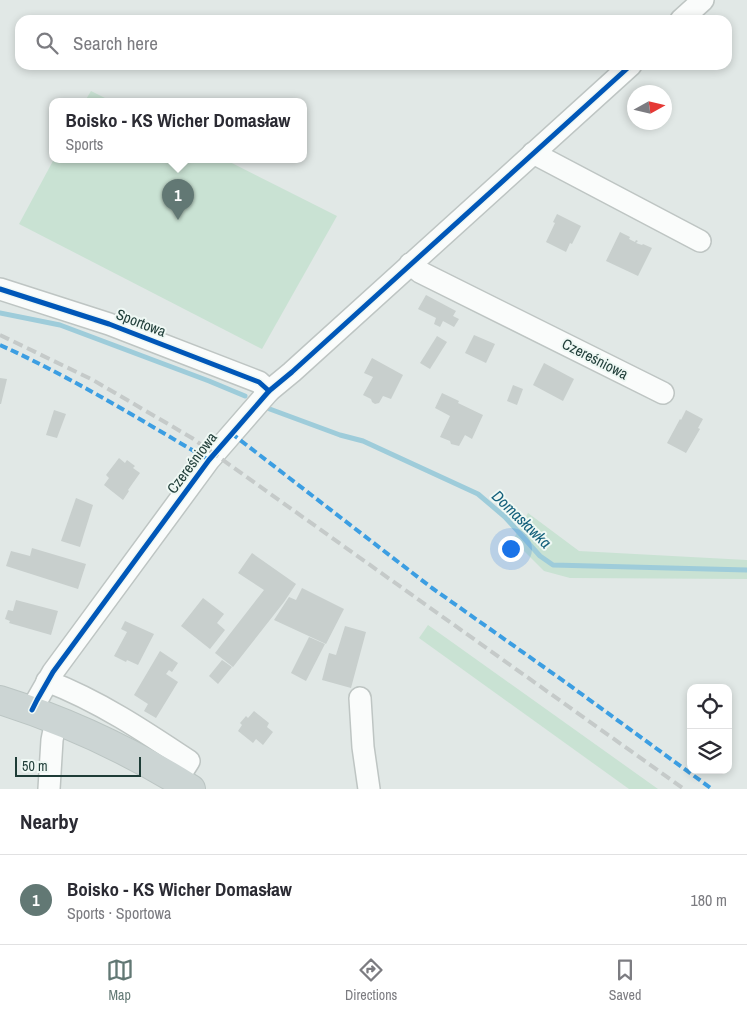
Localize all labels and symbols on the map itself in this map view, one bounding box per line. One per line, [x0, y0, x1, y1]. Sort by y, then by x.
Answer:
north arrow [627, 85, 672, 130]
pin: 1 [162, 179, 194, 220]
street label: Sportowa [113, 303, 169, 342]
street label: Czereśniowa [558, 333, 632, 384]
street label: Czereśniowa [162, 428, 222, 498]
water label: Domasławka [487, 485, 557, 553]
your location [498, 536, 524, 562]
scale bar [15, 754, 141, 777]

